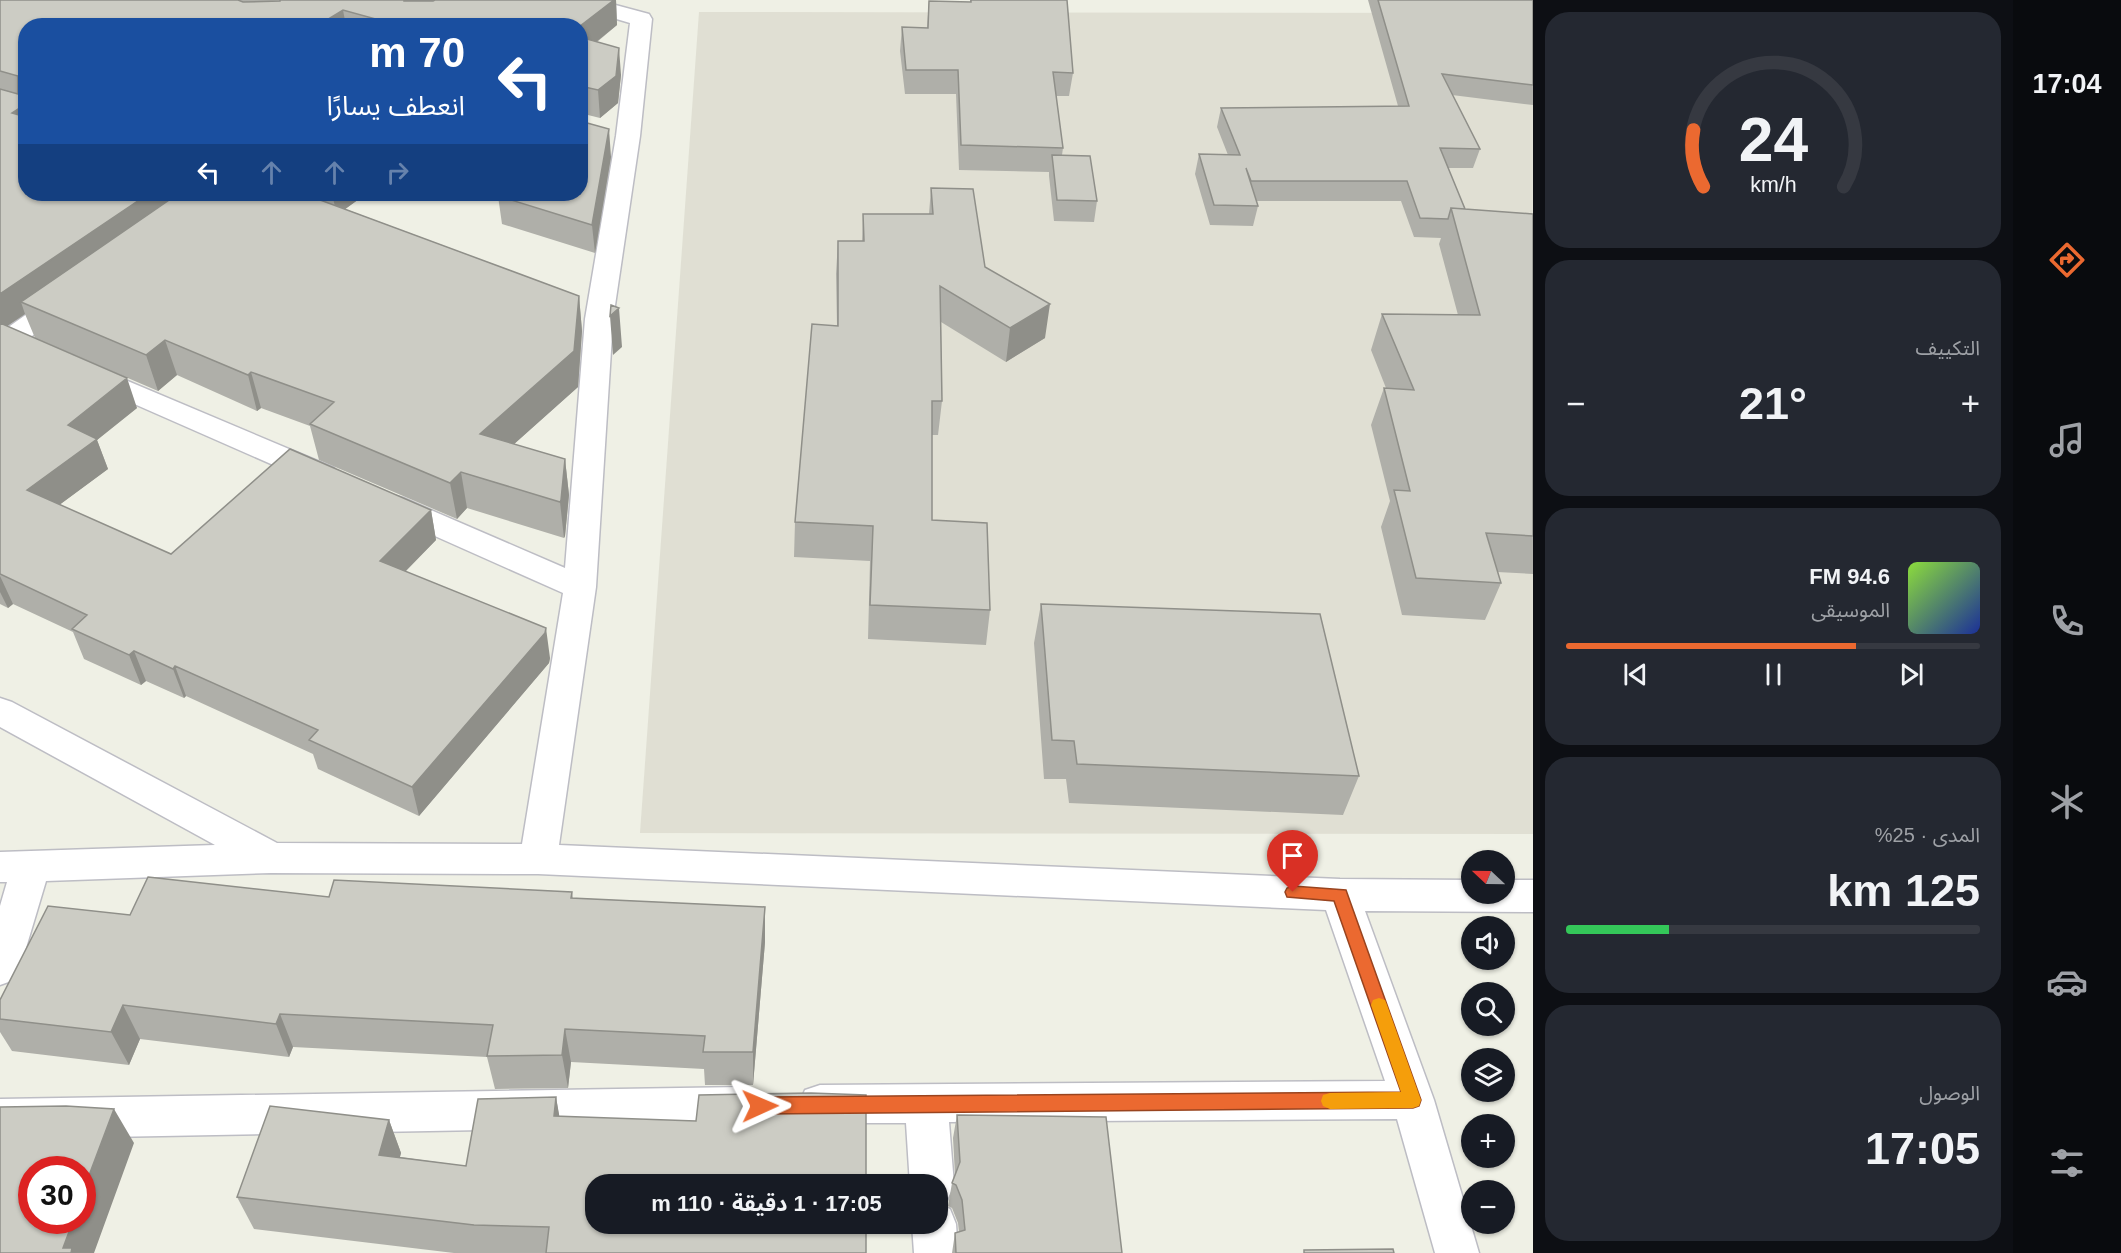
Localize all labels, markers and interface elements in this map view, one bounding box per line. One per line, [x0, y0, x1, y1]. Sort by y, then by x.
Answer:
text: 70 m [369, 29, 465, 76]
icon: left [486, 42, 564, 120]
text: 17:04 [2032, 69, 2102, 99]
text: انعطف يسارًا [326, 91, 465, 121]
text: 24 [1738, 105, 1808, 174]
icon: left [192, 156, 225, 189]
icon: ahead [255, 156, 288, 189]
icon: ahead [318, 156, 351, 189]
icon: right [381, 156, 414, 189]
text: km/h [1750, 173, 1796, 197]
icon: directions [2046, 239, 2088, 281]
text: التكييف [1916, 337, 1980, 359]
text: 21° [1739, 378, 1807, 429]
text: − [1566, 385, 1585, 422]
text: + [1961, 385, 1980, 422]
icon: music [2046, 419, 2088, 461]
text: 94.6 FM [1809, 564, 1890, 589]
text: الموسيقى [1811, 599, 1890, 621]
icon: phone [2046, 600, 2088, 642]
icon: previous [1619, 658, 1652, 691]
icon: pause [1757, 658, 1790, 691]
icon: next [1895, 658, 1928, 691]
icon: climate [2046, 781, 2088, 823]
text: المدى · 25% [1875, 824, 1980, 846]
pin [1267, 830, 1318, 892]
icon: arrive [1276, 839, 1309, 872]
north arrow [1461, 850, 1515, 904]
map controls [1461, 850, 1515, 1234]
text: 125 km [1827, 865, 1980, 916]
button: sound [1461, 916, 1515, 970]
icon: car [2046, 961, 2088, 1003]
button: search [1461, 982, 1515, 1036]
button: layers [1461, 1048, 1515, 1102]
position arrow [728, 1074, 792, 1138]
text: الوصول [1919, 1082, 1980, 1104]
button: + [1461, 1114, 1515, 1168]
text: 17:05 [1865, 1123, 1980, 1174]
icon: filters [2046, 1142, 2088, 1184]
speed limit sign: 30 [18, 1156, 96, 1234]
button: − [1461, 1180, 1515, 1234]
text: 17:05 · 1 دقيقة · 110 m [651, 1191, 882, 1216]

